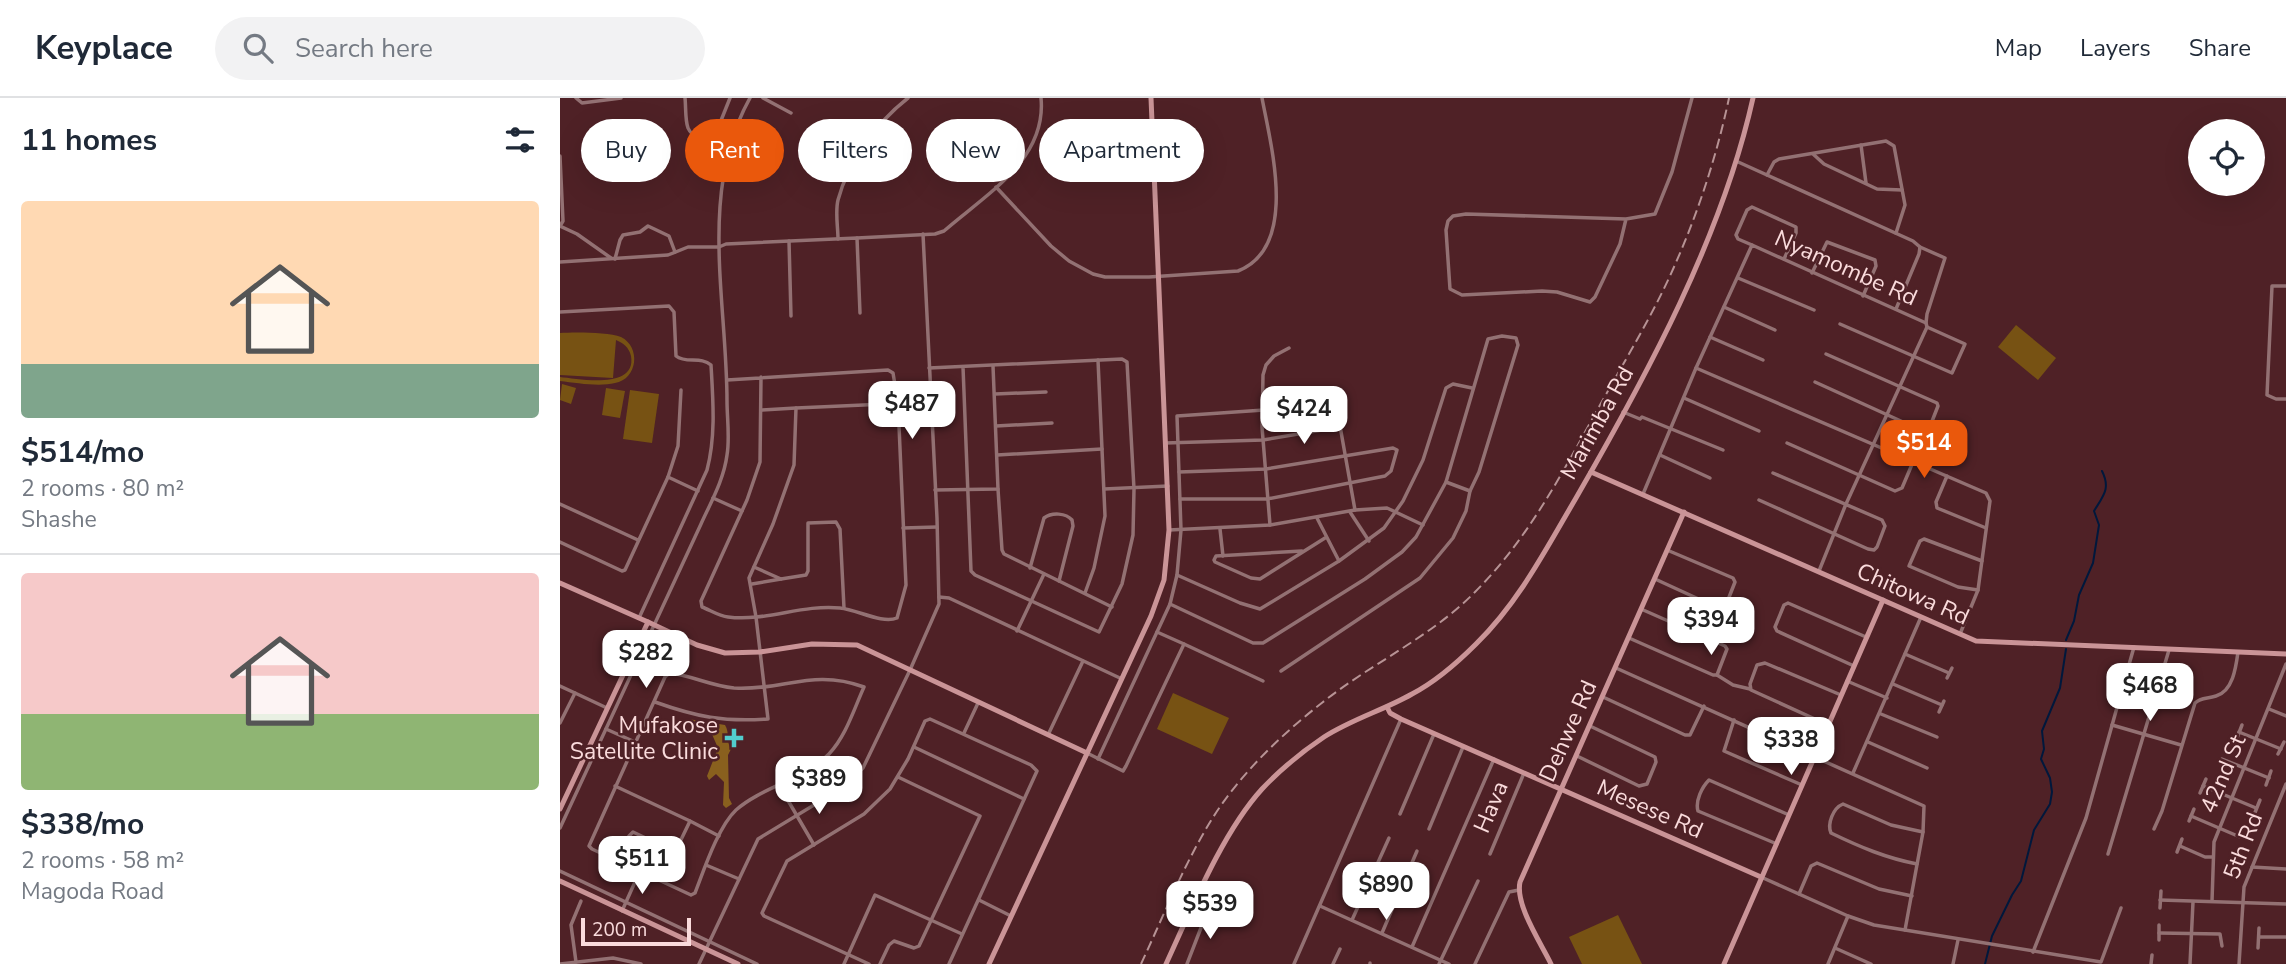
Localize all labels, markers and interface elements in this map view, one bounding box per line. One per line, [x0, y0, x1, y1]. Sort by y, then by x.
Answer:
search box [215, 17, 705, 80]
text: Keyplace [35, 26, 173, 71]
icon: search [239, 29, 277, 67]
text: Search here [295, 31, 433, 66]
text: Map [1995, 32, 2042, 64]
text: Layers [2080, 32, 2151, 64]
text: Share [2189, 32, 2251, 64]
chip: Buy [581, 119, 671, 182]
chip: Rent [685, 119, 784, 182]
chip: Filters [798, 119, 912, 182]
chip: New [926, 119, 1025, 182]
chip: Apartment [1039, 119, 1204, 182]
map controls [2188, 119, 2265, 196]
button: locate [2188, 119, 2265, 196]
text: 11 homes [21, 120, 157, 161]
icon: filters [501, 121, 539, 159]
street label: Nyamombe Rd [1770, 223, 1922, 313]
icon: home [217, 246, 343, 372]
street label: Marimba Rd [1553, 361, 1641, 485]
pin: $487 [871, 382, 953, 441]
pin: $424 [1263, 386, 1345, 446]
text: $487 [884, 388, 940, 419]
text: $424 [1276, 393, 1332, 424]
pin: $514 [1883, 420, 1965, 480]
text: $514 [1896, 427, 1952, 458]
text: $514/mo [21, 432, 144, 473]
text: 2 rooms · 80 m² [21, 473, 184, 504]
text: Shashe [21, 504, 97, 535]
street label: Chitowa Rd [1852, 555, 1974, 633]
pin: $394 [1670, 598, 1752, 657]
text: $394 [1683, 604, 1739, 635]
icon: home [217, 618, 343, 744]
pin: $282 [605, 630, 687, 690]
text: $282 [618, 637, 674, 668]
pin: $468 [2109, 664, 2191, 723]
text: $468 [2122, 670, 2178, 701]
street label: Dehwe Rd [1532, 675, 1604, 787]
place label: Mufakose Satellite Clinic [570, 710, 718, 767]
pin: $338 [1750, 718, 1832, 777]
text: $338 [1763, 724, 1819, 755]
marker: Mufakose Satellite Clinic [724, 728, 744, 748]
street label: 42nd St [2193, 729, 2254, 818]
pin: $389 [778, 756, 860, 816]
text: $389 [791, 763, 847, 794]
street label: Mesese Rd [1592, 772, 1708, 846]
street label: Hava [1466, 776, 1516, 838]
text: $338/mo [21, 804, 144, 845]
street label: 5th Rd [2216, 808, 2270, 884]
pin: $511 [601, 836, 683, 896]
text: $511 [614, 843, 670, 874]
text: 2 rooms · 58 m² [21, 845, 184, 876]
pin: $890 [1345, 862, 1427, 922]
text: $890 [1358, 869, 1414, 900]
text: Magoda Road [21, 876, 164, 907]
pin: $539 [1169, 882, 1251, 941]
text: $539 [1182, 888, 1238, 919]
scale bar [581, 915, 691, 947]
text: 200 m [592, 917, 647, 943]

